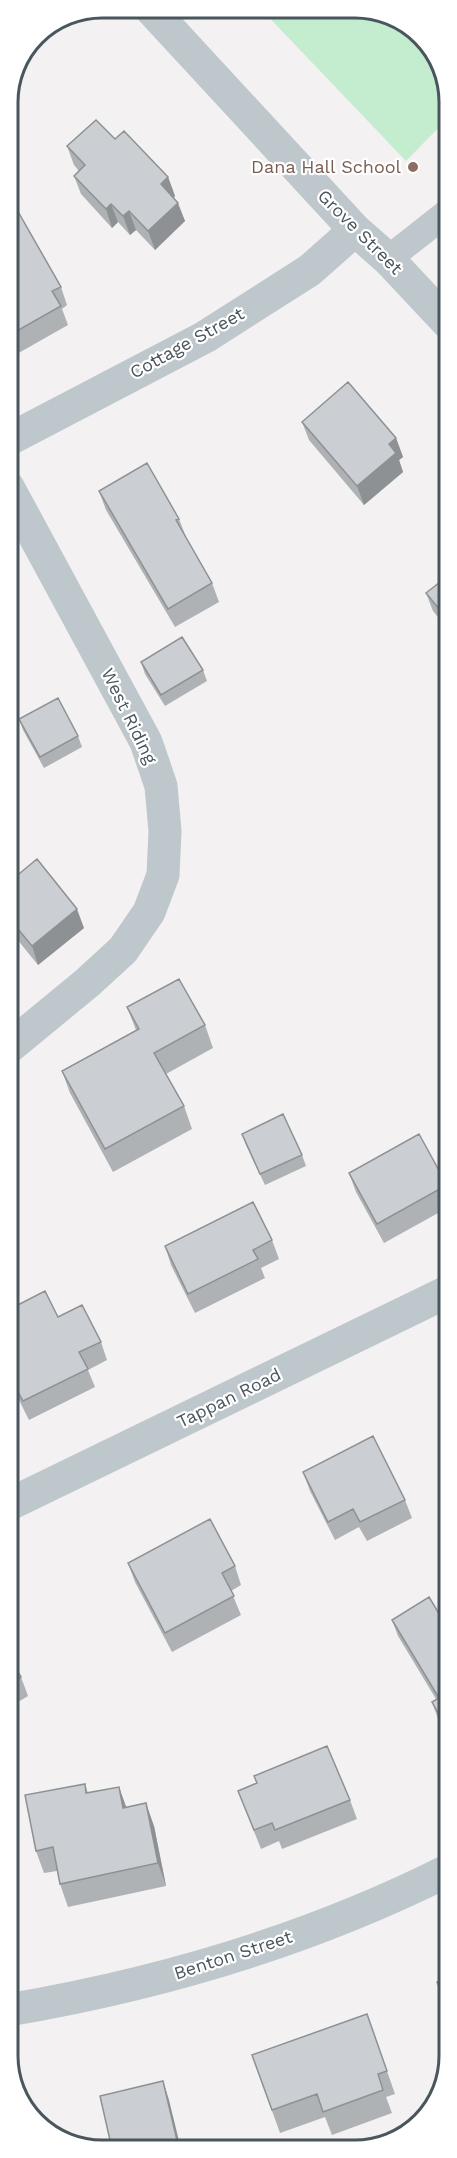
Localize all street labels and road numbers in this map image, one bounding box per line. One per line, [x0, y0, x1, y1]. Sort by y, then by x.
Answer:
street label: Grove Street [314, 185, 407, 279]
street label: Cottage Street [126, 302, 248, 383]
street label: West Riding [97, 665, 162, 767]
street label: Tappan Road [173, 1363, 284, 1432]
street label: Benton Street [171, 1925, 295, 1984]

